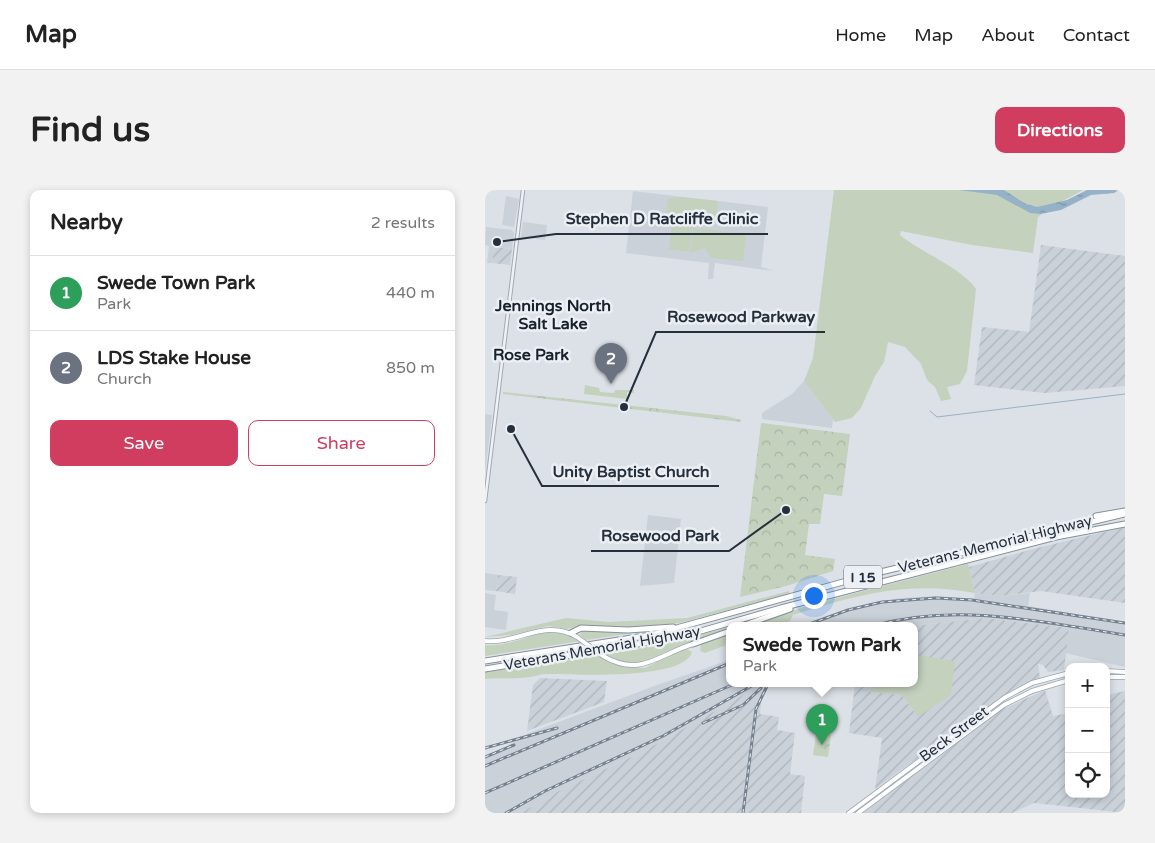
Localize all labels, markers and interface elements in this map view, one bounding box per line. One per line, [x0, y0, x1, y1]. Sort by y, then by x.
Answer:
text: Map [25, 20, 77, 49]
text: Home [835, 24, 886, 46]
text: Map [914, 24, 953, 46]
text: About [981, 24, 1035, 46]
text: Contact [1063, 24, 1130, 46]
button: Directions [995, 107, 1125, 153]
text: Find us [30, 109, 150, 151]
callout: Stephen D Ratcliffe Clinic [556, 203, 768, 234]
text: Stephen D Ratcliffe Clinic [566, 209, 759, 229]
text: Nearby [50, 210, 123, 235]
text: 2 results [371, 213, 435, 233]
text: Swede Town Park [97, 272, 255, 294]
text: 1 [61, 283, 71, 303]
text: 440 m [386, 283, 435, 303]
text: Park [97, 294, 131, 314]
district label: Jennings North Salt Lake [494, 296, 611, 334]
callout: Rosewood Parkway [656, 301, 825, 332]
text: Rosewood Parkway [667, 307, 816, 327]
pin: 2 [595, 343, 627, 384]
district label: Rose Park [493, 345, 569, 365]
text: LDS Stake House [97, 347, 251, 369]
text: 2 [61, 358, 71, 378]
text: 850 m [386, 358, 435, 378]
text: Church [97, 369, 152, 389]
button: Save [50, 420, 238, 466]
button: Share [248, 420, 435, 466]
callout: Unity Baptist Church [542, 455, 719, 486]
text: Unity Baptist Church [552, 462, 710, 482]
street label: Veterans Memorial Highway [896, 511, 1094, 577]
callout: Rosewood Park [591, 520, 729, 551]
text: Rosewood Park [601, 526, 719, 546]
road number: I 15 [844, 566, 882, 588]
your location [801, 583, 827, 609]
street label: Veterans Memorial Highway [502, 622, 702, 674]
popup [726, 622, 918, 687]
text: Swede Town Park [743, 634, 901, 656]
text: Park [743, 656, 777, 676]
map controls [1065, 663, 1110, 798]
button: + [1065, 663, 1110, 708]
street label: Beck Street [916, 702, 992, 766]
pin: 1 [806, 704, 838, 745]
button: − [1065, 708, 1110, 753]
button: locate [1065, 753, 1110, 798]

